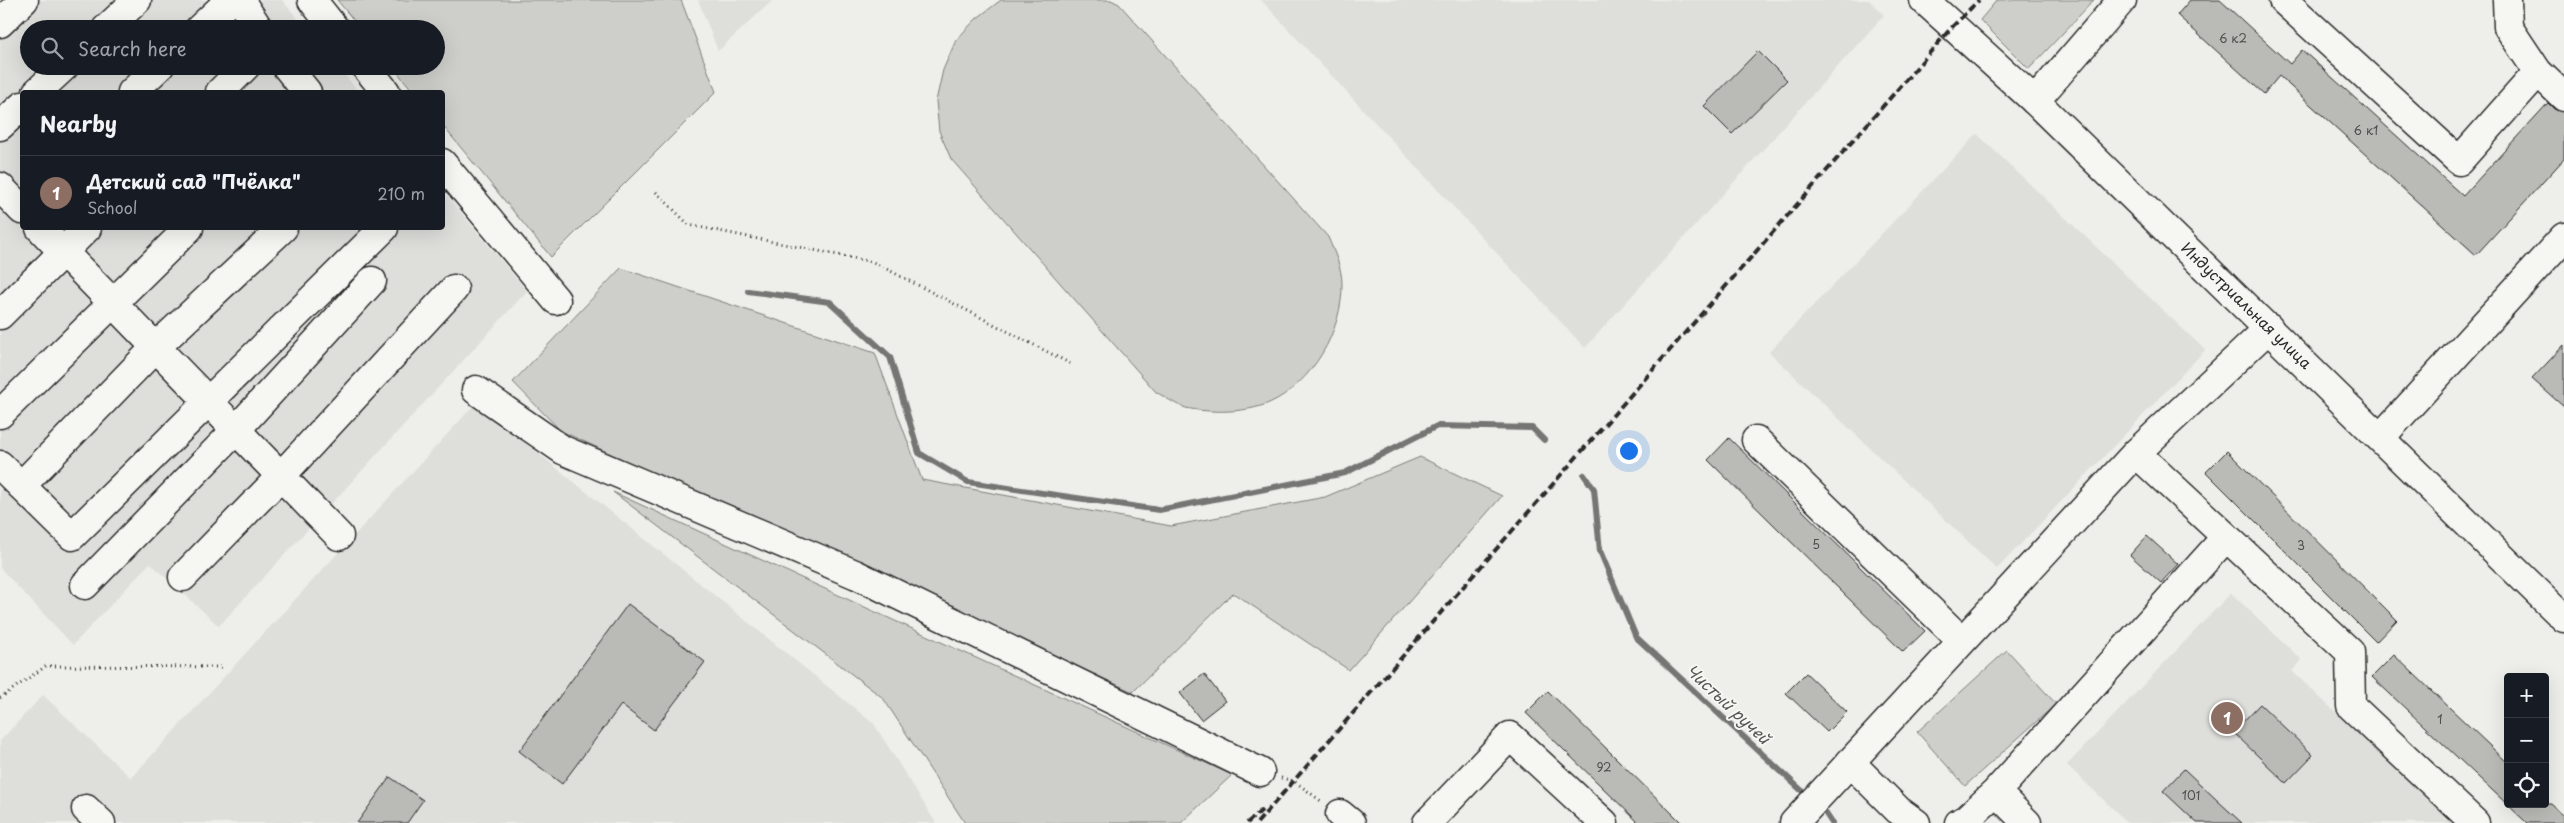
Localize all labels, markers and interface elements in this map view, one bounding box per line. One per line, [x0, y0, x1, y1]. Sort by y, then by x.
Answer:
search box [20, 20, 445, 75]
house number: 6 к2 [2219, 29, 2247, 47]
icon: search [38, 34, 66, 62]
text: Search here [78, 34, 187, 62]
text: Nearby [40, 107, 117, 139]
house number: 6 к1 [2354, 121, 2378, 139]
text: Детский сад "Пчёлка" [87, 167, 301, 195]
text: 1 [52, 181, 60, 205]
text: 210 m [377, 181, 425, 205]
text: School [87, 195, 137, 219]
street label: Индустриальная улица [2177, 236, 2318, 374]
your location [1616, 438, 1642, 464]
house number: 5 [1812, 535, 1820, 553]
house number: 3 [2297, 536, 2305, 554]
water label: Чистый ручей [1681, 658, 1778, 750]
map controls [2504, 673, 2549, 808]
button: + [2504, 673, 2549, 718]
pin: 1 [2211, 699, 2243, 737]
house number: 1 [2437, 710, 2443, 728]
button: − [2504, 718, 2549, 763]
house number: 92 [1596, 758, 1612, 776]
button: locate [2504, 763, 2549, 808]
house number: 101 [2182, 786, 2200, 804]

